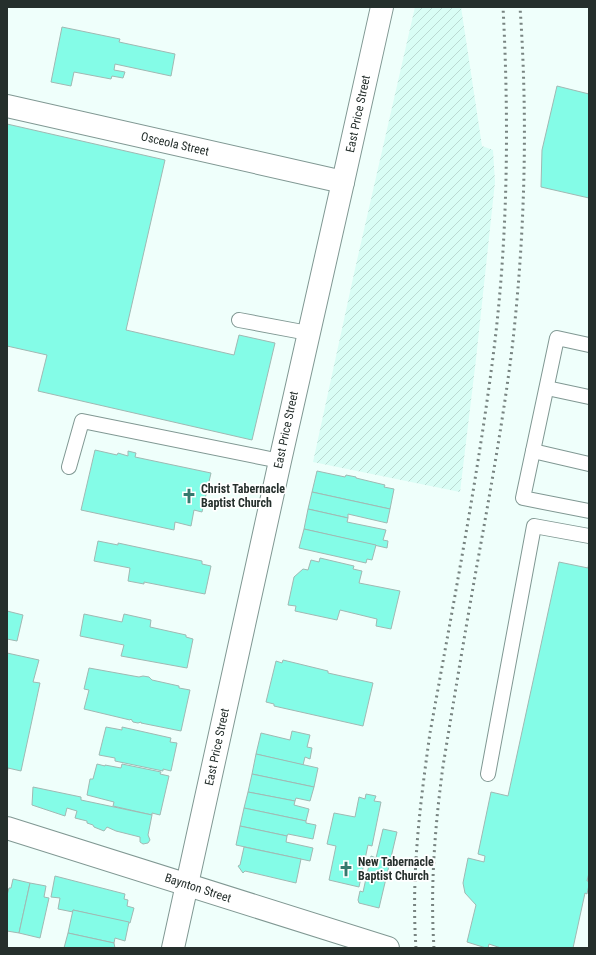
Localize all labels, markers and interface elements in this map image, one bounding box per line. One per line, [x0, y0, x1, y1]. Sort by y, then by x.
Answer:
street label: East Price Street [343, 74, 373, 154]
street label: Osceola Street [140, 129, 211, 159]
street label: East Price Street [271, 390, 301, 470]
place label: Christ Tabernacle Baptist Church [201, 482, 285, 510]
church icon: Christ Tabernacle Baptist Church [180, 487, 198, 505]
street label: East Price Street [202, 707, 232, 787]
place label: New Tabernacle Baptist Church [358, 855, 434, 883]
church icon: New Tabernacle Baptist Church [337, 860, 355, 878]
street label: Baynton Street [163, 871, 233, 905]

